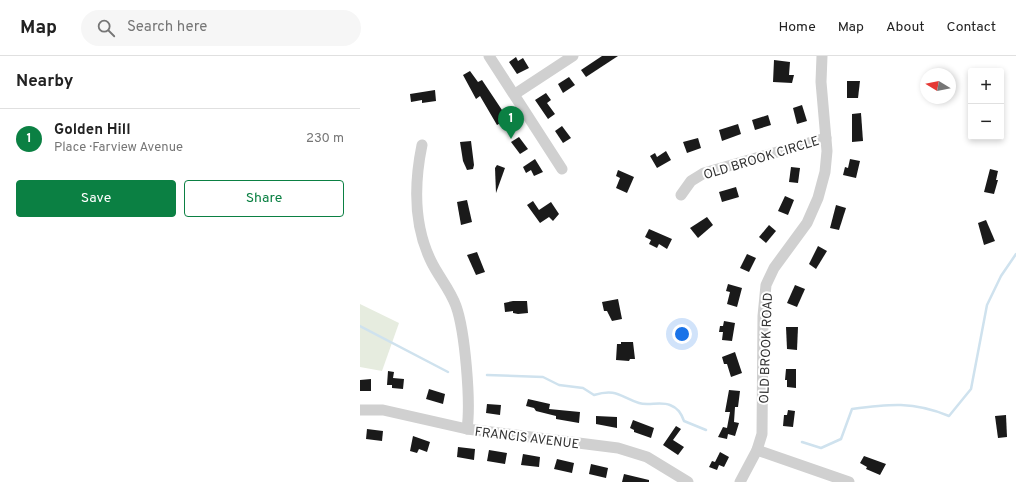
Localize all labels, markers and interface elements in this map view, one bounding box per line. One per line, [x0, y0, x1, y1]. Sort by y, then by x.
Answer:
search box [81, 10, 361, 46]
text: Map [20, 16, 57, 40]
icon: search [95, 17, 117, 39]
text: Search here [127, 18, 207, 37]
text: Home [779, 19, 816, 36]
text: Map [838, 19, 864, 36]
text: About [886, 19, 925, 36]
text: Contact [947, 19, 996, 36]
north arrow [920, 68, 956, 104]
map controls [968, 68, 1004, 140]
button: + [968, 68, 1004, 104]
text: Nearby [16, 71, 73, 93]
button: − [968, 104, 1004, 140]
pin: 1 [498, 106, 524, 139]
text: Golden Hill [54, 121, 131, 140]
text: 1 [26, 131, 32, 147]
text: 230 m [306, 131, 344, 147]
street label: OLD BROOK CIRCLE [702, 134, 821, 184]
text: Place · Farview Avenue [54, 140, 183, 156]
button: Save [16, 180, 176, 217]
button: Share [184, 180, 344, 217]
street label: OLD BROOK ROAD [757, 292, 777, 404]
your location [672, 324, 692, 344]
street label: FRANCIS AVENUE [474, 425, 580, 453]

